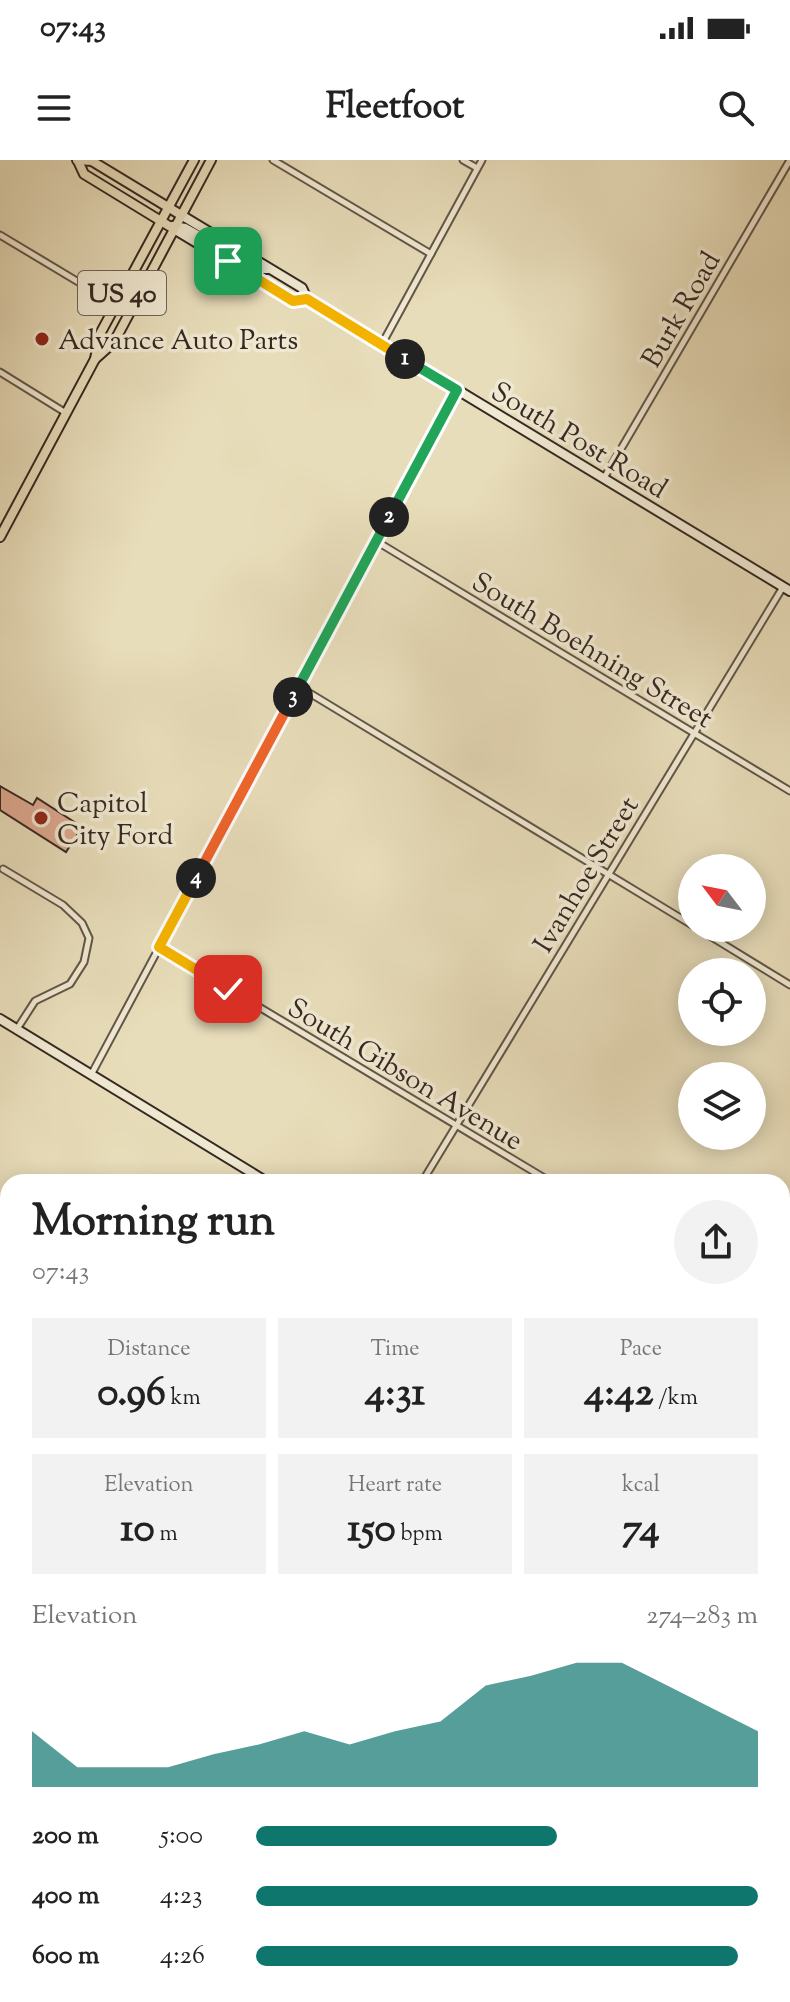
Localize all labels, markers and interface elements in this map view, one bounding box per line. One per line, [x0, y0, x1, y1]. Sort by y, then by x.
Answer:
text: 07:43 [40, 7, 106, 50]
text: Fleetfoot [326, 82, 464, 134]
icon: menu [32, 86, 76, 130]
icon: search [714, 86, 758, 130]
pin [194, 227, 262, 295]
icon: arrive [206, 239, 250, 283]
street label: Burk Road [633, 245, 732, 376]
road number: US 40 [78, 271, 166, 315]
place label: Advance Auto Parts [58, 322, 298, 362]
marker: Advance Auto Parts [33, 330, 51, 348]
pin: 1 [385, 339, 425, 379]
text: 1 [401, 343, 409, 375]
street label: South Post Road [483, 373, 674, 510]
pin: 2 [369, 497, 409, 537]
text: 2 [384, 501, 394, 533]
street label: South Boehning Street [463, 564, 720, 740]
pin: 3 [273, 677, 313, 717]
text: 3 [289, 681, 297, 713]
place label: Capitol City Ford [57, 785, 173, 857]
street label: Ivanhoe Street [525, 789, 650, 961]
marker: Capitol City Ford [32, 809, 50, 827]
north arrow [678, 854, 766, 942]
map controls [678, 854, 766, 1150]
pin: 4 [176, 858, 216, 898]
text: 4 [190, 862, 202, 894]
pin [194, 955, 262, 1023]
button: locate [678, 958, 766, 1046]
icon: check [206, 967, 250, 1011]
street label: South Gibson Avenue [279, 989, 530, 1162]
button: layers [678, 1062, 766, 1150]
text: Morning run [32, 1192, 275, 1255]
button: share [674, 1200, 758, 1284]
text: 07:43 [32, 1254, 89, 1291]
text: Distance [108, 1334, 190, 1366]
text: Time [371, 1334, 419, 1366]
text: Pace [620, 1334, 662, 1366]
text: 0.96 [97, 1366, 166, 1423]
text: 4:31 [365, 1366, 425, 1423]
text: 4:42 [584, 1366, 653, 1423]
text: km [166, 1383, 201, 1415]
text: /km [653, 1383, 698, 1415]
text: Elevation [104, 1470, 194, 1502]
text: Heart rate [348, 1470, 442, 1502]
text: kcal [622, 1470, 660, 1502]
text: 10 [120, 1502, 155, 1559]
text: 150 [347, 1502, 396, 1559]
text: 74 [622, 1502, 660, 1559]
text: m [155, 1519, 178, 1551]
text: bpm [396, 1519, 443, 1551]
text: Elevation [32, 1598, 137, 1635]
text: 274–283 m [646, 1598, 758, 1635]
text: 200 m [32, 1818, 99, 1855]
text: 5:00 [160, 1818, 203, 1855]
text: 400 m [32, 1878, 99, 1915]
text: 4:23 [160, 1878, 203, 1915]
text: 600 m [32, 1938, 99, 1975]
text: 4:26 [160, 1938, 205, 1975]

